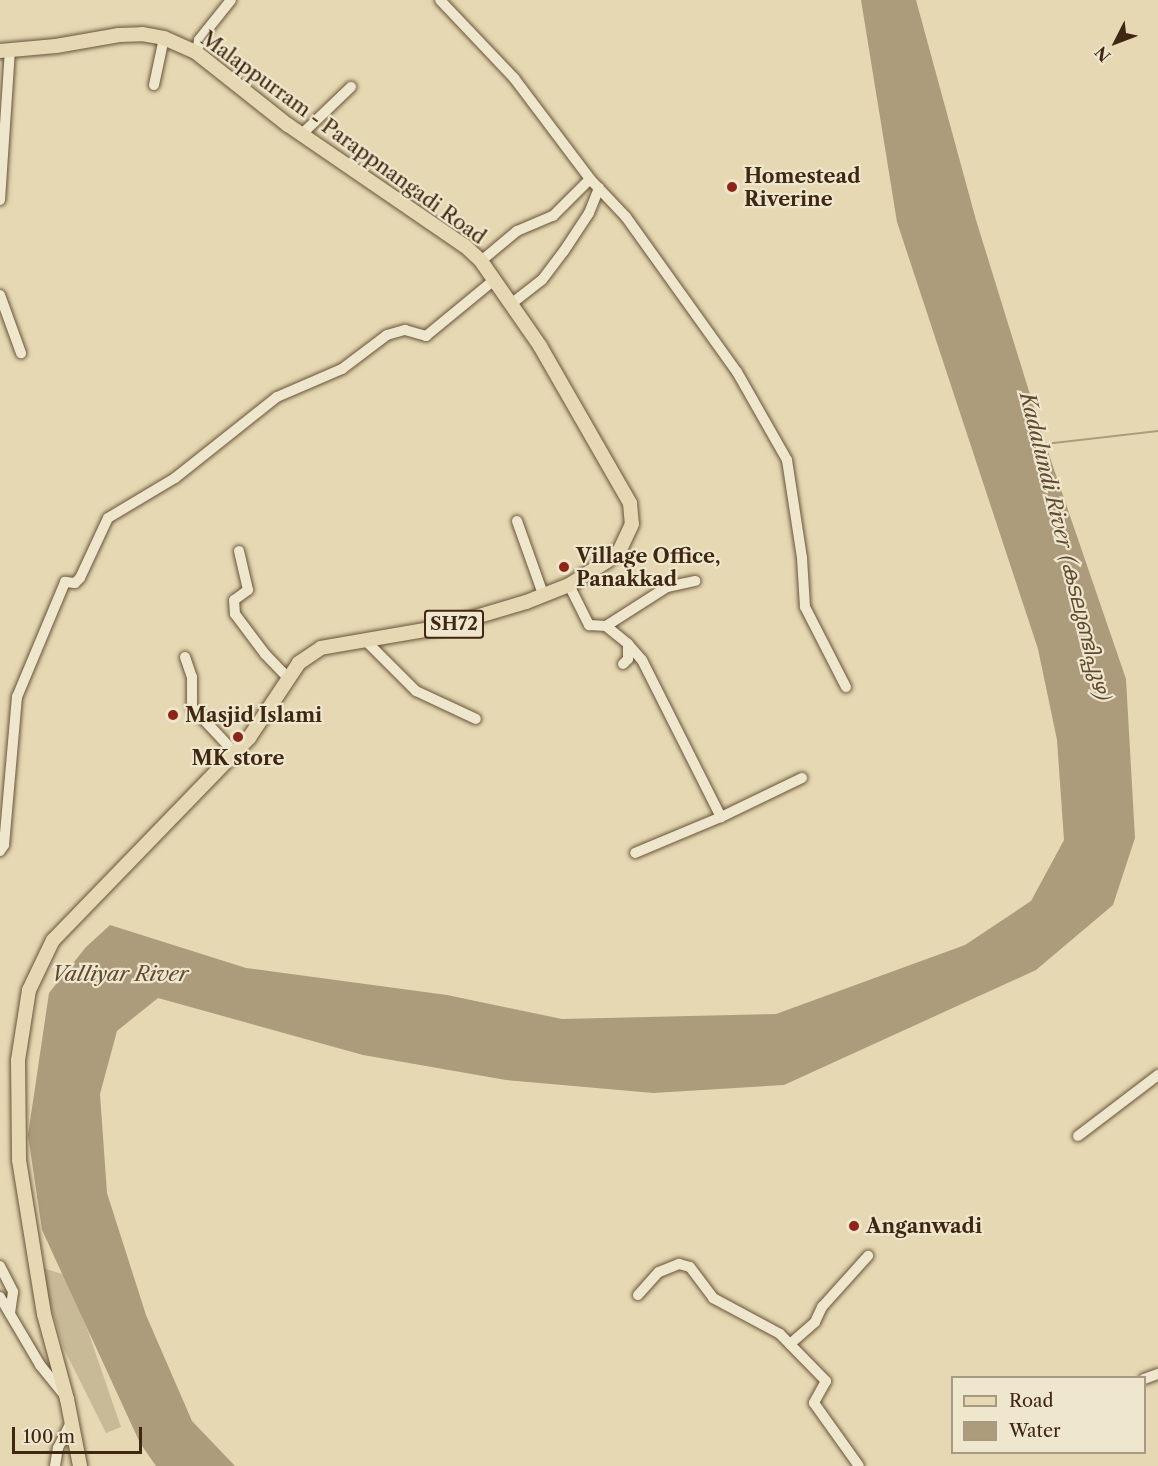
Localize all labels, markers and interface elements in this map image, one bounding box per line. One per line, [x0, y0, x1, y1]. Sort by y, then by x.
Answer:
north arrow [1086, 12, 1146, 72]
street label: Malappurram - Parappnangadi Road [196, 26, 490, 250]
text: N [1091, 42, 1115, 66]
place label: Homestead Riverine [744, 164, 860, 211]
marker: Homestead Riverine [725, 180, 739, 194]
water label: Kadalundi River (കടലുണ്ടിപ്പുഴ) [1014, 390, 1116, 704]
place label: Village Office, Panakkad [576, 544, 720, 591]
marker: Village Office, Panakkad [557, 560, 571, 574]
road number: SH72 [424, 609, 484, 639]
place label: Masjid Islami [185, 703, 322, 727]
marker: Masjid Islami [166, 708, 180, 722]
marker: MK store [231, 730, 245, 744]
place label: MK store [191, 746, 285, 770]
water label: Valliyar River [51, 961, 189, 987]
place label: Anganwadi [866, 1214, 982, 1238]
marker: Anganwadi [847, 1219, 861, 1233]
legend [951, 1376, 1146, 1454]
text: Road [1009, 1390, 1054, 1412]
scale bar [15, 1415, 146, 1453]
text: Water [1009, 1420, 1061, 1442]
text: 100 m [23, 1426, 75, 1448]

